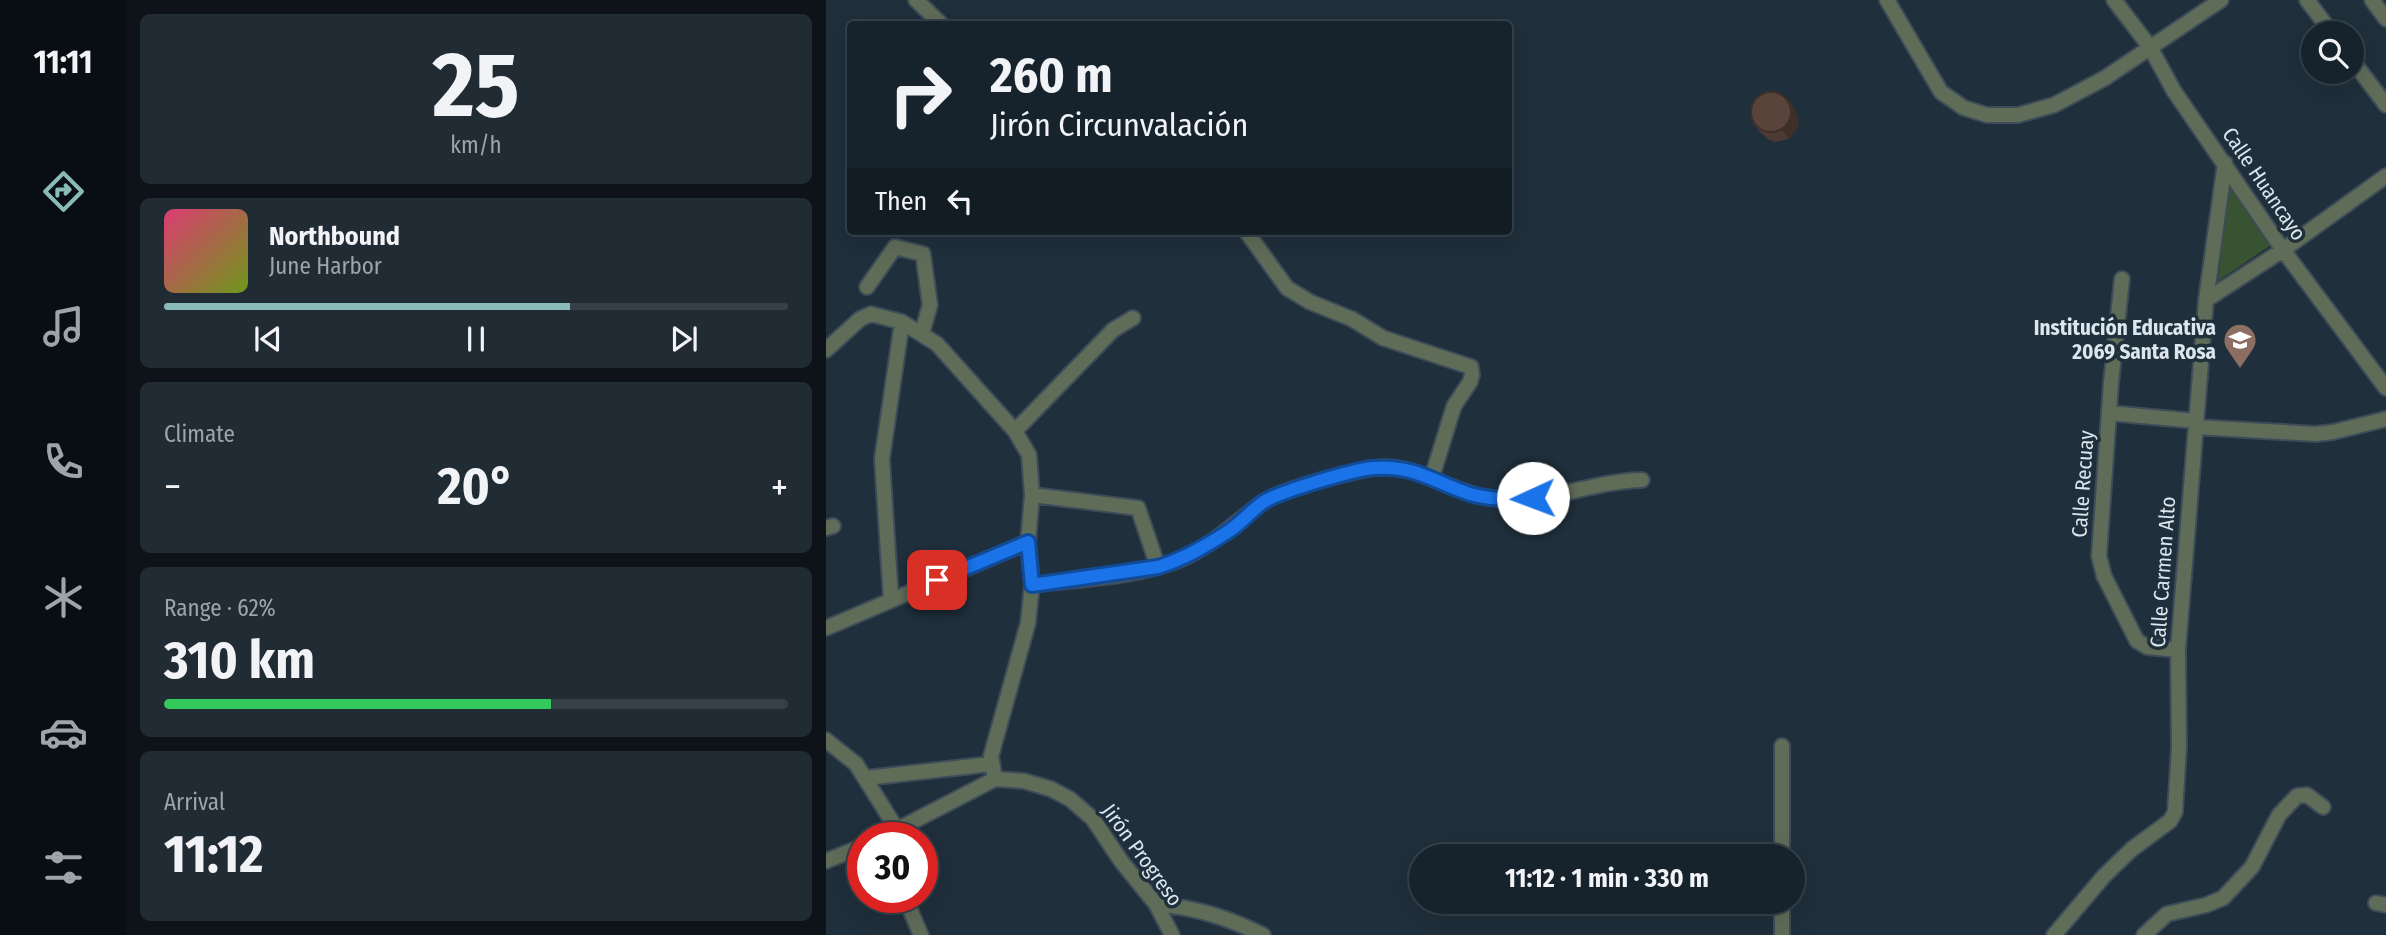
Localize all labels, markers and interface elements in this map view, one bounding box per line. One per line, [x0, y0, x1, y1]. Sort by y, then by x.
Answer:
map controls [2301, 21, 2364, 84]
button: search [2301, 21, 2364, 84]
text: 25 [433, 31, 519, 140]
text: 11:11 [33, 43, 93, 81]
text: 260 m [990, 46, 1113, 105]
icon: right [875, 49, 966, 140]
text: Jirón Circunvalación [990, 106, 1248, 144]
street label: Calle Huancayo [2217, 122, 2311, 246]
text: km/h [450, 131, 502, 159]
icon: directions [39, 167, 88, 216]
icon: left [941, 182, 979, 220]
text: Then [875, 186, 927, 217]
text: Northbound [269, 221, 400, 252]
text: June Harbor [269, 252, 382, 280]
icon: music [39, 302, 88, 351]
place label: Institución Educativa 2069 Santa Rosa [2034, 315, 2216, 365]
icon: previous [249, 320, 287, 358]
icon: pause [457, 320, 495, 358]
icon: next [665, 320, 703, 358]
school or university icon: Institución Educativa 2069 Santa Rosa [2221, 321, 2259, 370]
text: Climate [164, 420, 235, 448]
street label: Calle Recuay [2066, 429, 2100, 539]
icon: phone [39, 437, 88, 486]
text: 20° [438, 455, 514, 518]
position arrow [1496, 461, 1570, 535]
text: − [164, 464, 181, 510]
text: + [771, 464, 788, 510]
street label: Calle Carmen Alto [2145, 495, 2181, 649]
pin [907, 550, 967, 610]
icon: arrive [918, 561, 956, 599]
icon: climate [39, 573, 88, 622]
text: Range · 62% [164, 594, 276, 622]
text: 310 km [164, 629, 315, 692]
icon: car [39, 708, 88, 757]
text: Arrival [164, 788, 225, 816]
street label: Jirón Progreso [1096, 799, 1188, 911]
speed limit sign: 30 [847, 822, 938, 913]
text: 11:12 [164, 823, 263, 886]
icon: filters [39, 843, 88, 892]
text: 11:12 · 1 min · 330 m [1505, 863, 1709, 894]

